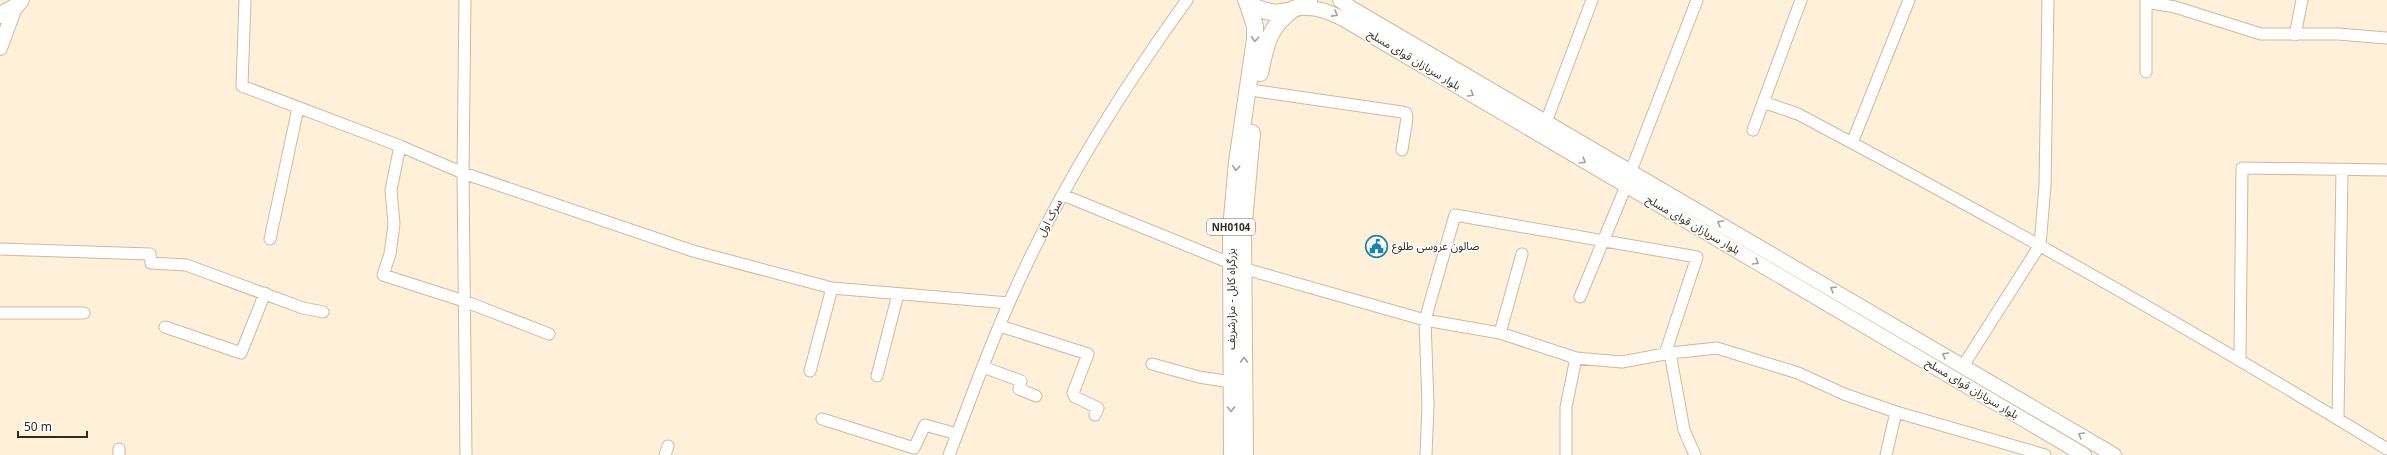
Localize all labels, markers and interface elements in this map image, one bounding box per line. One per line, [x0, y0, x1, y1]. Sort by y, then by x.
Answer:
one-way arrow [1331, 10, 1338, 17]
street label: بلوار سربازان قوای مسلح [1363, 23, 1465, 97]
one-way arrow [1250, 36, 1259, 42]
one-way arrow [1467, 90, 1474, 97]
one-way arrow [1579, 156, 1586, 163]
one-way arrow [1232, 165, 1241, 171]
street label: بلوار سربازان قوای مسلح [1641, 189, 1745, 261]
street label: سرک اول [1030, 195, 1070, 241]
road number: NH0104 [1207, 219, 1255, 235]
one-way arrow [1717, 221, 1724, 228]
public building icon: صالون عروسی طلوع [1363, 233, 1389, 259]
place label: صالون عروسی طلوع [1392, 235, 1480, 258]
street label: بزرگراه کابل - مزارشریف [1220, 248, 1243, 350]
one-way arrow [1752, 257, 1759, 264]
one-way arrow [1829, 287, 1837, 294]
street label: بلوار سربازان قوای مسلح [1921, 352, 2023, 426]
one-way arrow [1942, 352, 1949, 360]
one-way arrow [1240, 357, 1248, 363]
one-way arrow [1227, 406, 1235, 412]
scale bar [18, 413, 87, 439]
text: 50 m [24, 415, 52, 440]
one-way arrow [2078, 433, 2085, 440]

